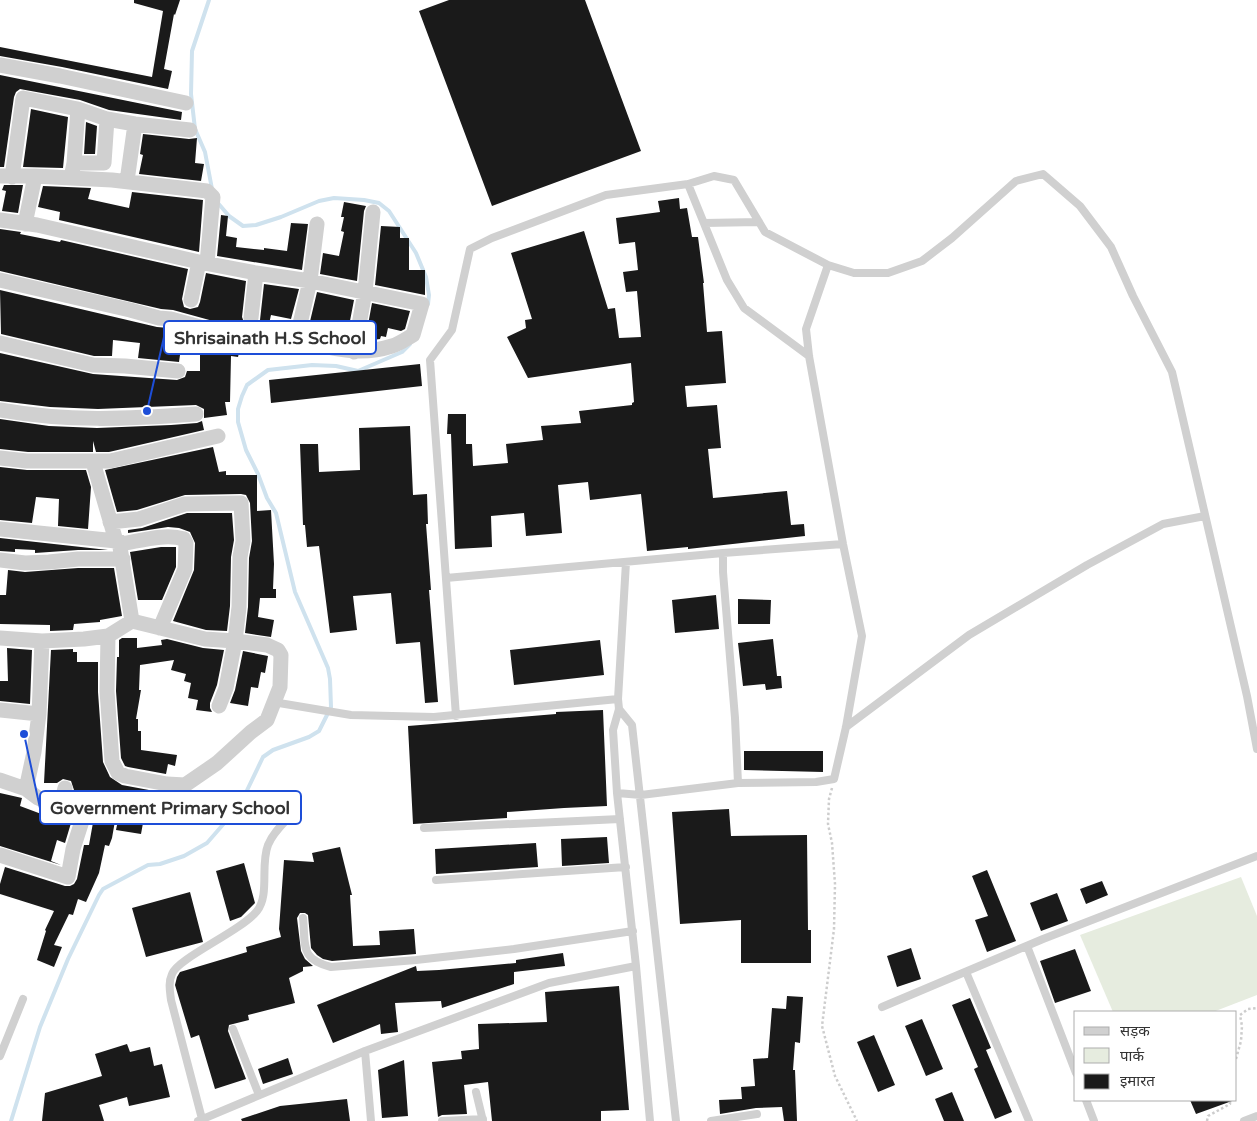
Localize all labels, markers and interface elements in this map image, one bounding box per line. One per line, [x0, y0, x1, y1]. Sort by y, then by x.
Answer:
callout: Shrisainath H.S School [164, 321, 376, 354]
text: Shrisainath H.S School [174, 327, 366, 349]
callout: Government Primary School [40, 791, 301, 824]
text: Government Primary School [50, 797, 290, 819]
legend [1074, 1011, 1237, 1101]
text: सड़क [1120, 1022, 1150, 1040]
text: पार्क [1120, 1047, 1144, 1065]
text: इमारत [1120, 1072, 1155, 1090]

